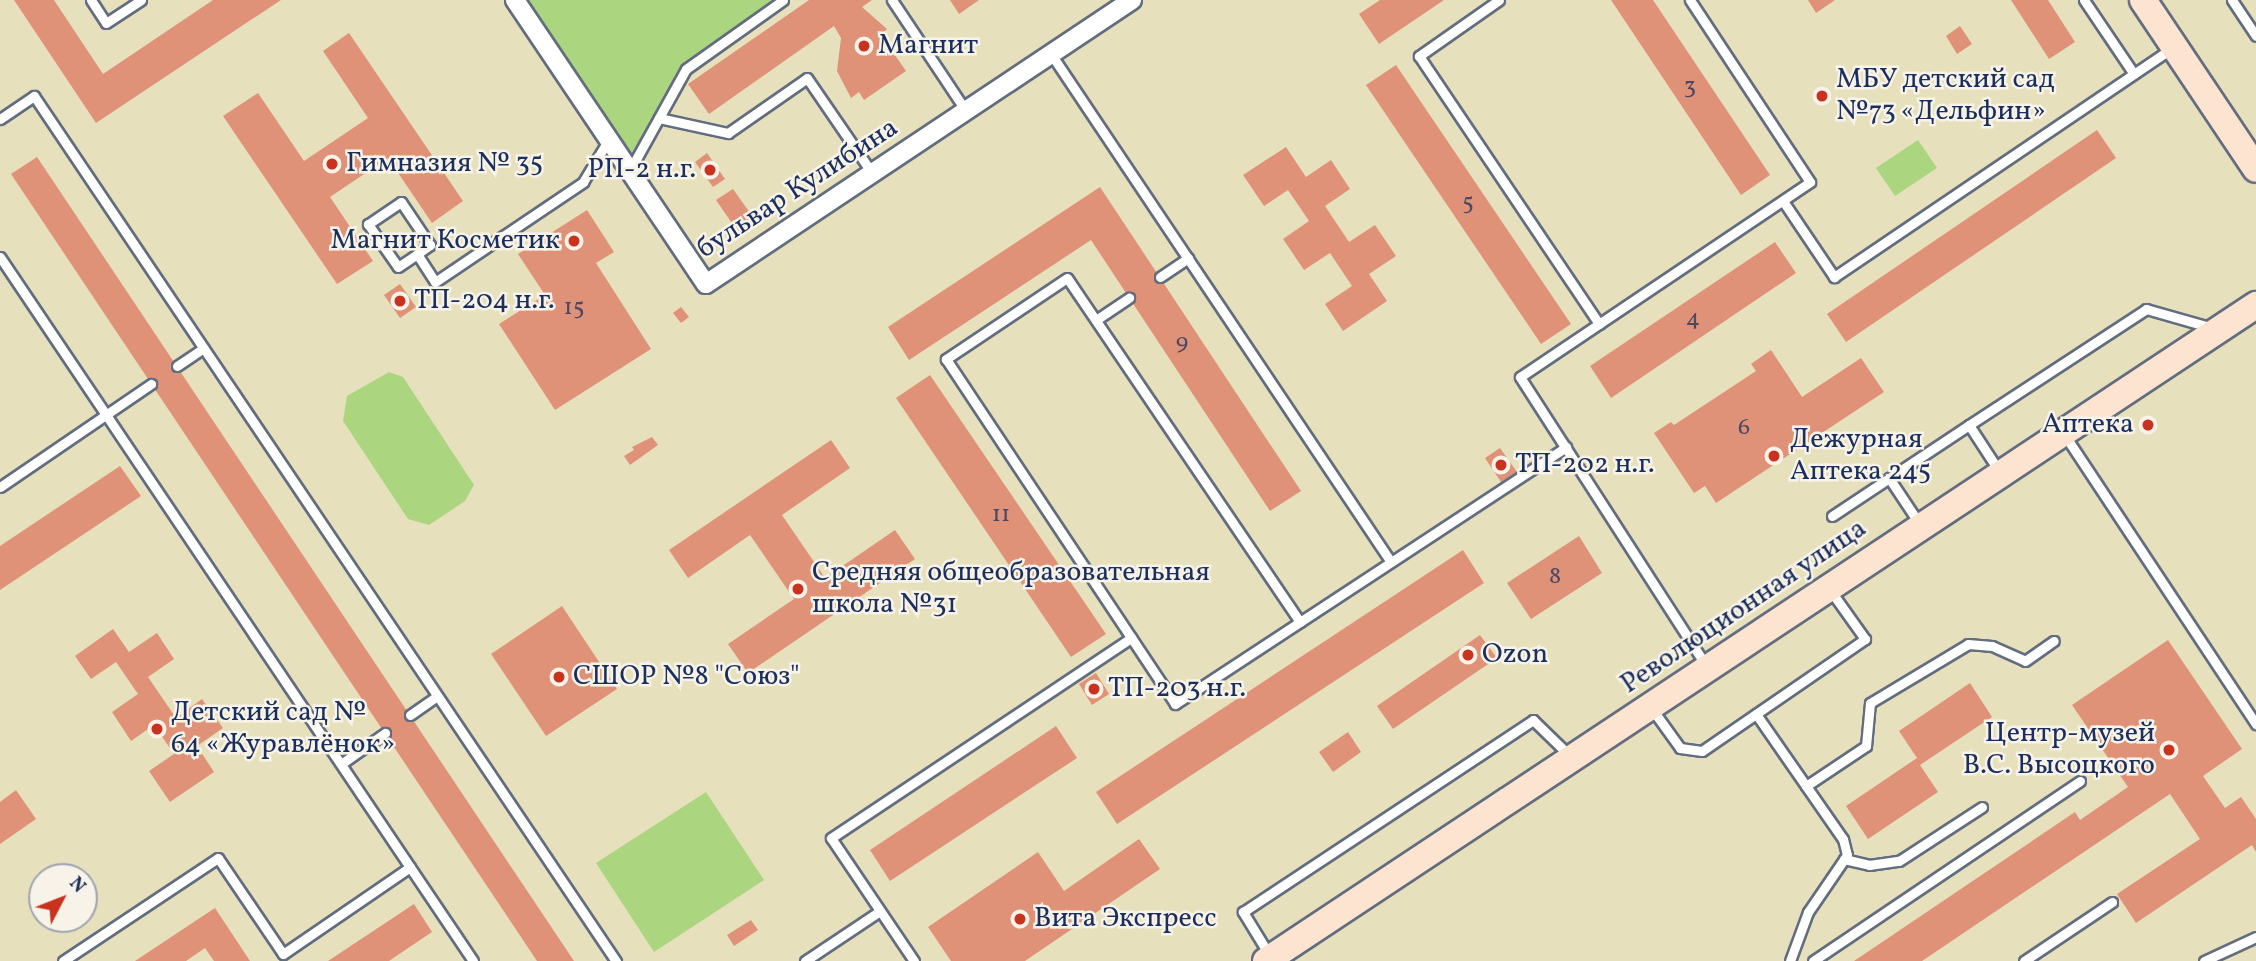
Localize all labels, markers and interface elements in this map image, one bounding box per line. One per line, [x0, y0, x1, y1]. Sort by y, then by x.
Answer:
place label: Магнит [878, 29, 978, 63]
marker: Магнит [856, 38, 872, 54]
place label: МБУ детский сад №73 «Дельфин» [1836, 63, 2056, 129]
house number: 3 [1684, 74, 1696, 102]
marker: МБУ детский сад №73 «Дельфин» [1814, 88, 1830, 104]
street label: бульвар Кулибина [691, 111, 905, 267]
place label: Гимназия № 35 [346, 147, 543, 181]
place label: РП-2 н.г. [587, 153, 696, 187]
marker: Гимназия № 35 [324, 156, 340, 172]
marker: РП-2 н.г. [702, 162, 718, 178]
house number: 5 [1462, 190, 1474, 218]
place label: Магнит Косметик [331, 224, 560, 258]
marker: Магнит Косметик [566, 233, 582, 249]
place label: ТП-204 н.г. [414, 284, 555, 318]
marker: ТП-204 н.г. [392, 293, 408, 309]
house number: 15 [564, 295, 584, 323]
house number: 4 [1686, 306, 1700, 334]
house number: 9 [1176, 330, 1188, 358]
place label: Аптека [2042, 408, 2134, 442]
house number: 6 [1738, 415, 1750, 443]
marker: Аптека [2140, 417, 2156, 433]
place label: Дежурная Аптека 245 [1790, 423, 1931, 489]
marker: Дежурная Аптека 245 [1764, 446, 1784, 466]
place label: ТП-202 н.г. [1515, 448, 1655, 482]
marker: ТП-202 н.г. [1493, 457, 1509, 473]
house number: 11 [992, 502, 1010, 530]
street label: Революционная улица [1614, 512, 1874, 702]
place label: Средняя общеобразовательная школа №31 [812, 556, 1210, 622]
house number: 8 [1549, 564, 1561, 592]
marker: Средняя общеобразовательная школа №31 [790, 581, 806, 597]
place label: Ozon [1482, 638, 1548, 672]
marker: Ozon [1460, 647, 1476, 663]
place label: СШОР №8 "Союз" [573, 660, 800, 694]
marker: СШОР №8 "Союз" [551, 669, 567, 685]
place label: ТП-203 н.г. [1108, 672, 1246, 706]
marker: ТП-203 н.г. [1086, 681, 1102, 697]
place label: Детский сад № 64 «Журавлёнок» [171, 696, 395, 762]
place label: Центр-музей В.С. Высоцкого [1963, 717, 2155, 783]
marker: Детский сад № 64 «Журавлёнок» [149, 721, 165, 737]
marker: Центр-музей В.С. Высоцкого [2161, 742, 2177, 758]
north arrow [28, 863, 98, 933]
text: N [63, 871, 91, 899]
place label: Вита Экспресс [1034, 902, 1217, 936]
marker: Вита Экспресс [1012, 911, 1028, 927]

